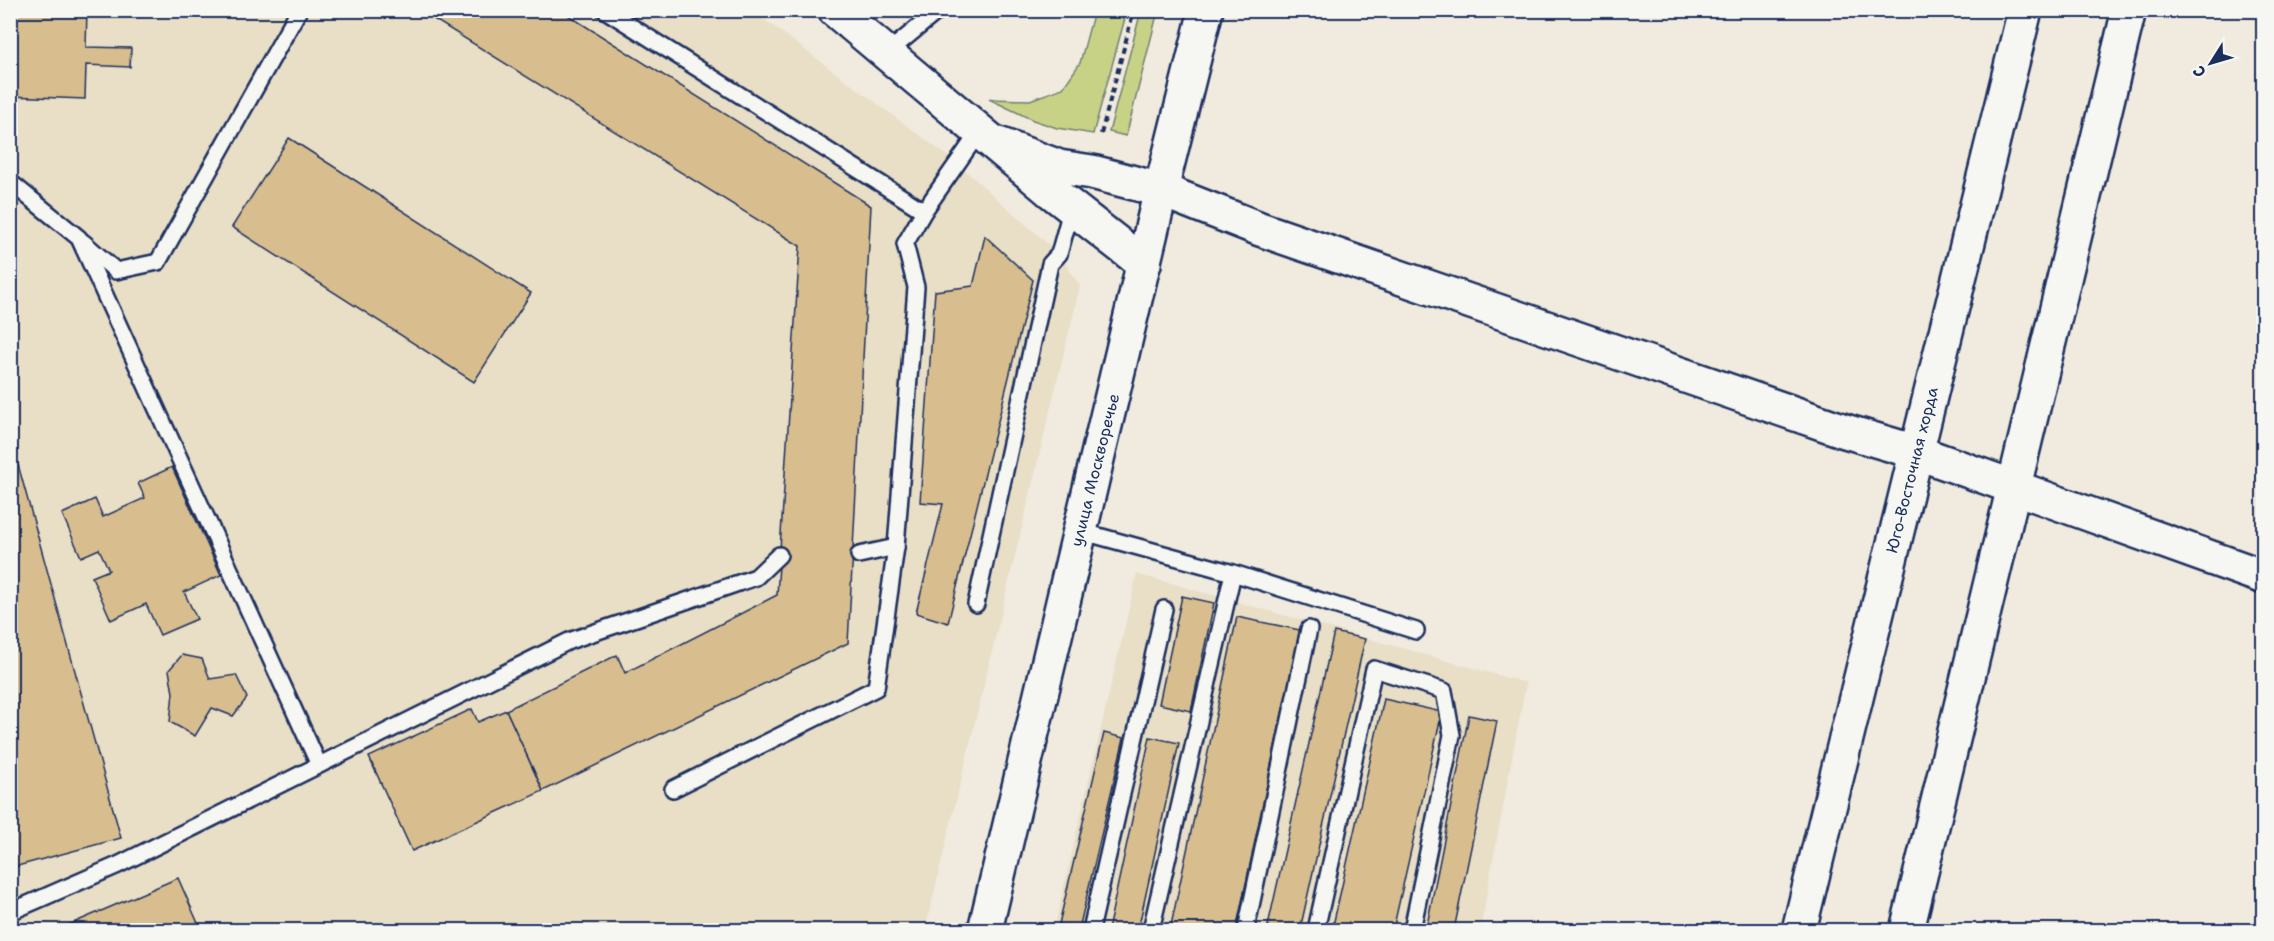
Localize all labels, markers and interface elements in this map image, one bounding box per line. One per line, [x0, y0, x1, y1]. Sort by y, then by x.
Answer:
north arrow [2181, 33, 2241, 93]
text: С [2188, 61, 2211, 82]
street label: Юго-Восточная хорда [1881, 385, 1943, 555]
street label: улица Москворечье [1066, 391, 1124, 549]

